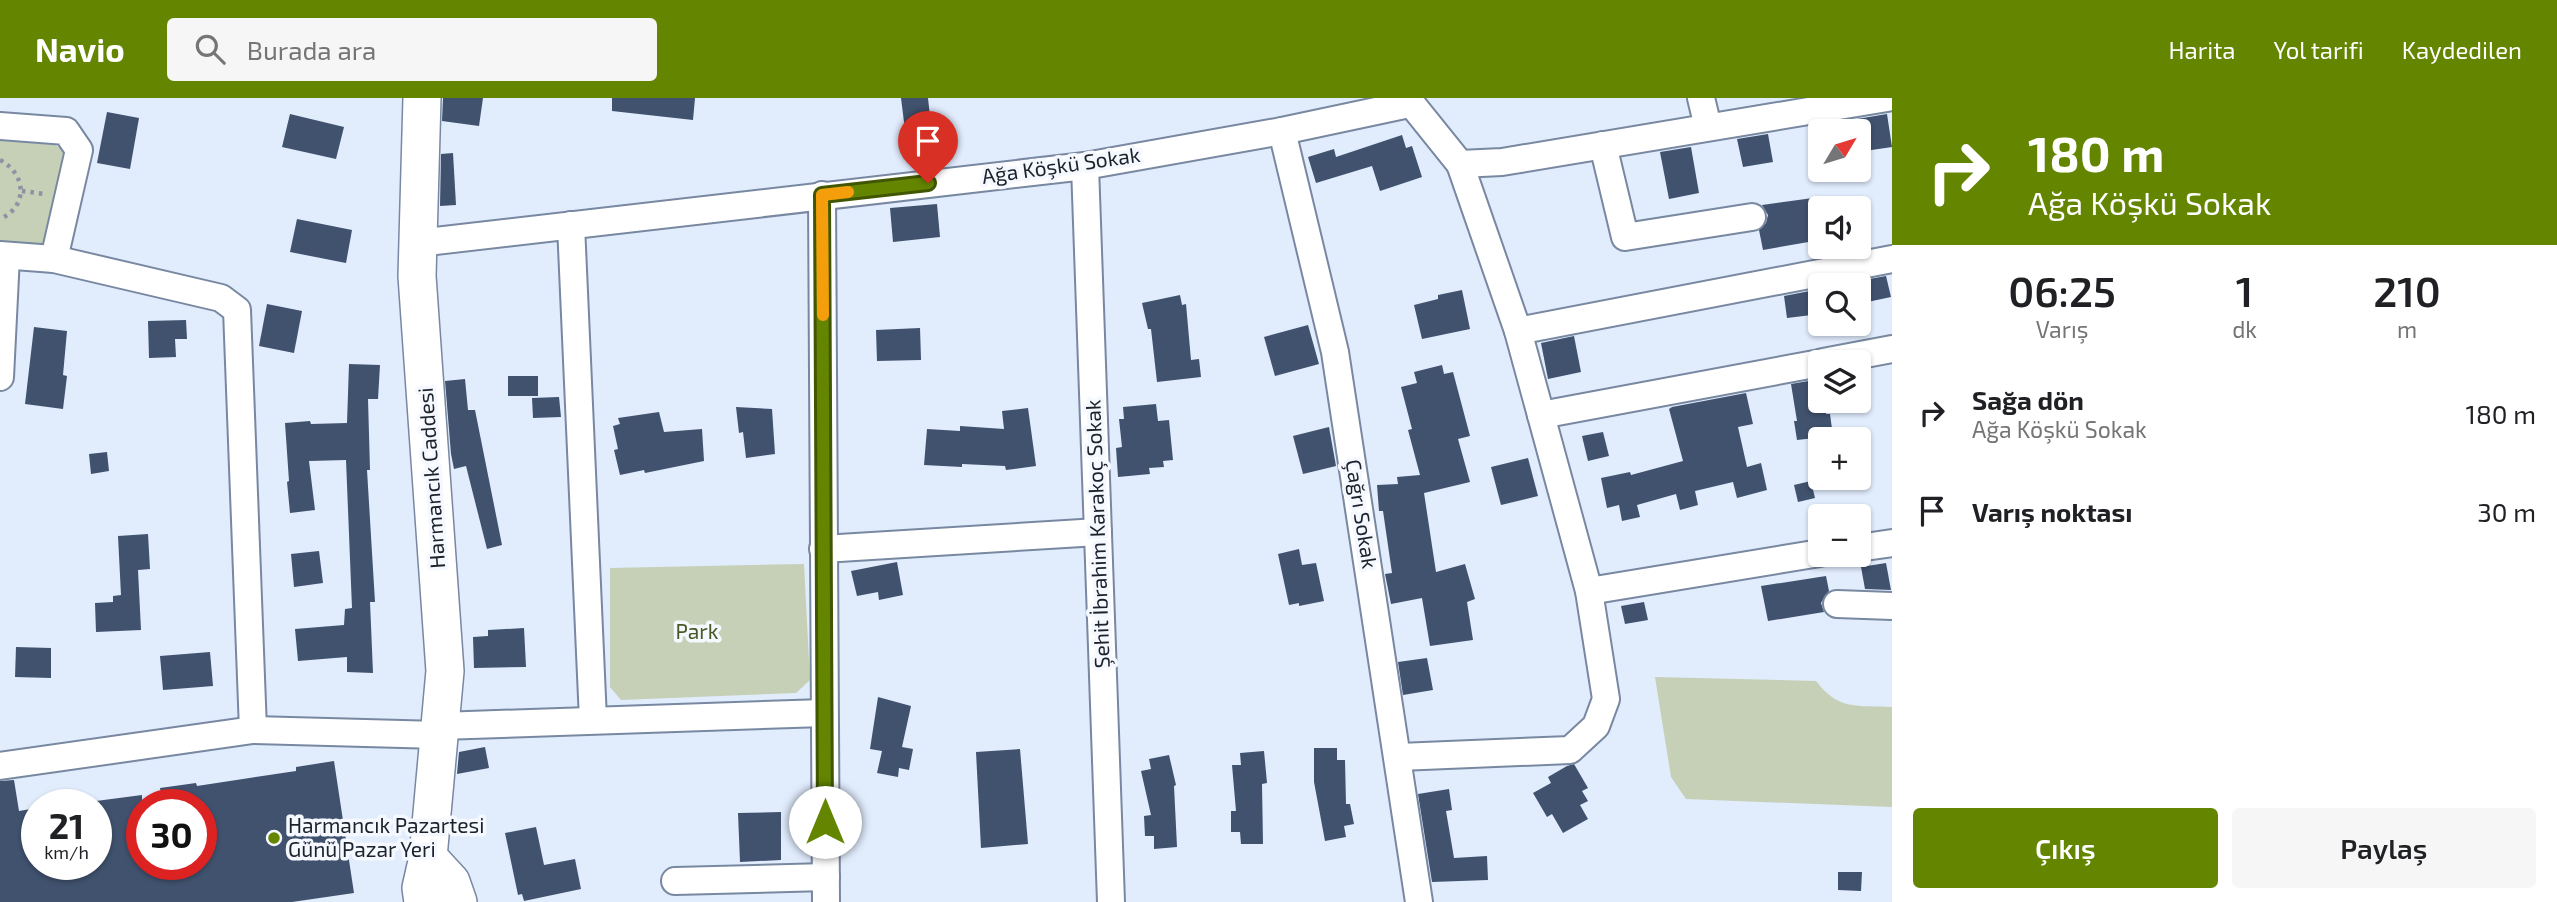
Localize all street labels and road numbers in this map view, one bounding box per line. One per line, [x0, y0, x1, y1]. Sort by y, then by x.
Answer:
street label: Ağa Köşkü Sokak [980, 141, 1142, 190]
street label: Harmancık Caddesi [412, 387, 449, 570]
street label: Şehit İbrahim Karakoç Sokak [1079, 399, 1116, 669]
street label: Çağrı Sokak [1340, 457, 1383, 571]

